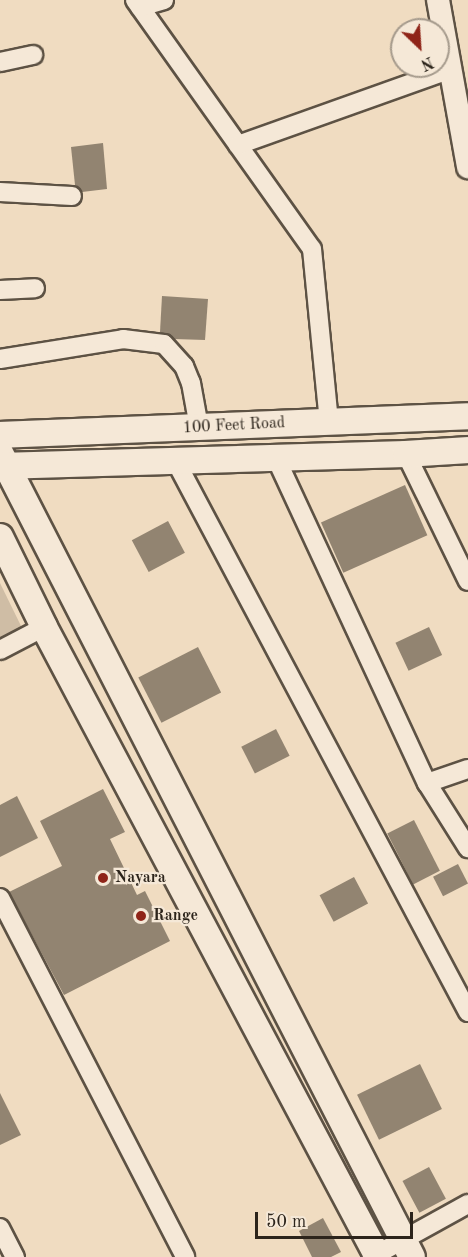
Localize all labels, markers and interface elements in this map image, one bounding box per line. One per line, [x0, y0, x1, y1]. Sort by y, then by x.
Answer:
north arrow [390, 18, 450, 78]
text: N [418, 53, 436, 72]
street label: 100 Feet Road [182, 414, 286, 438]
place label: Nayara [115, 868, 166, 888]
marker: Nayara [96, 871, 110, 885]
place label: Range [153, 906, 198, 926]
marker: Range [134, 909, 148, 923]
scale bar [258, 1200, 416, 1238]
text: 50 m [266, 1213, 306, 1231]

